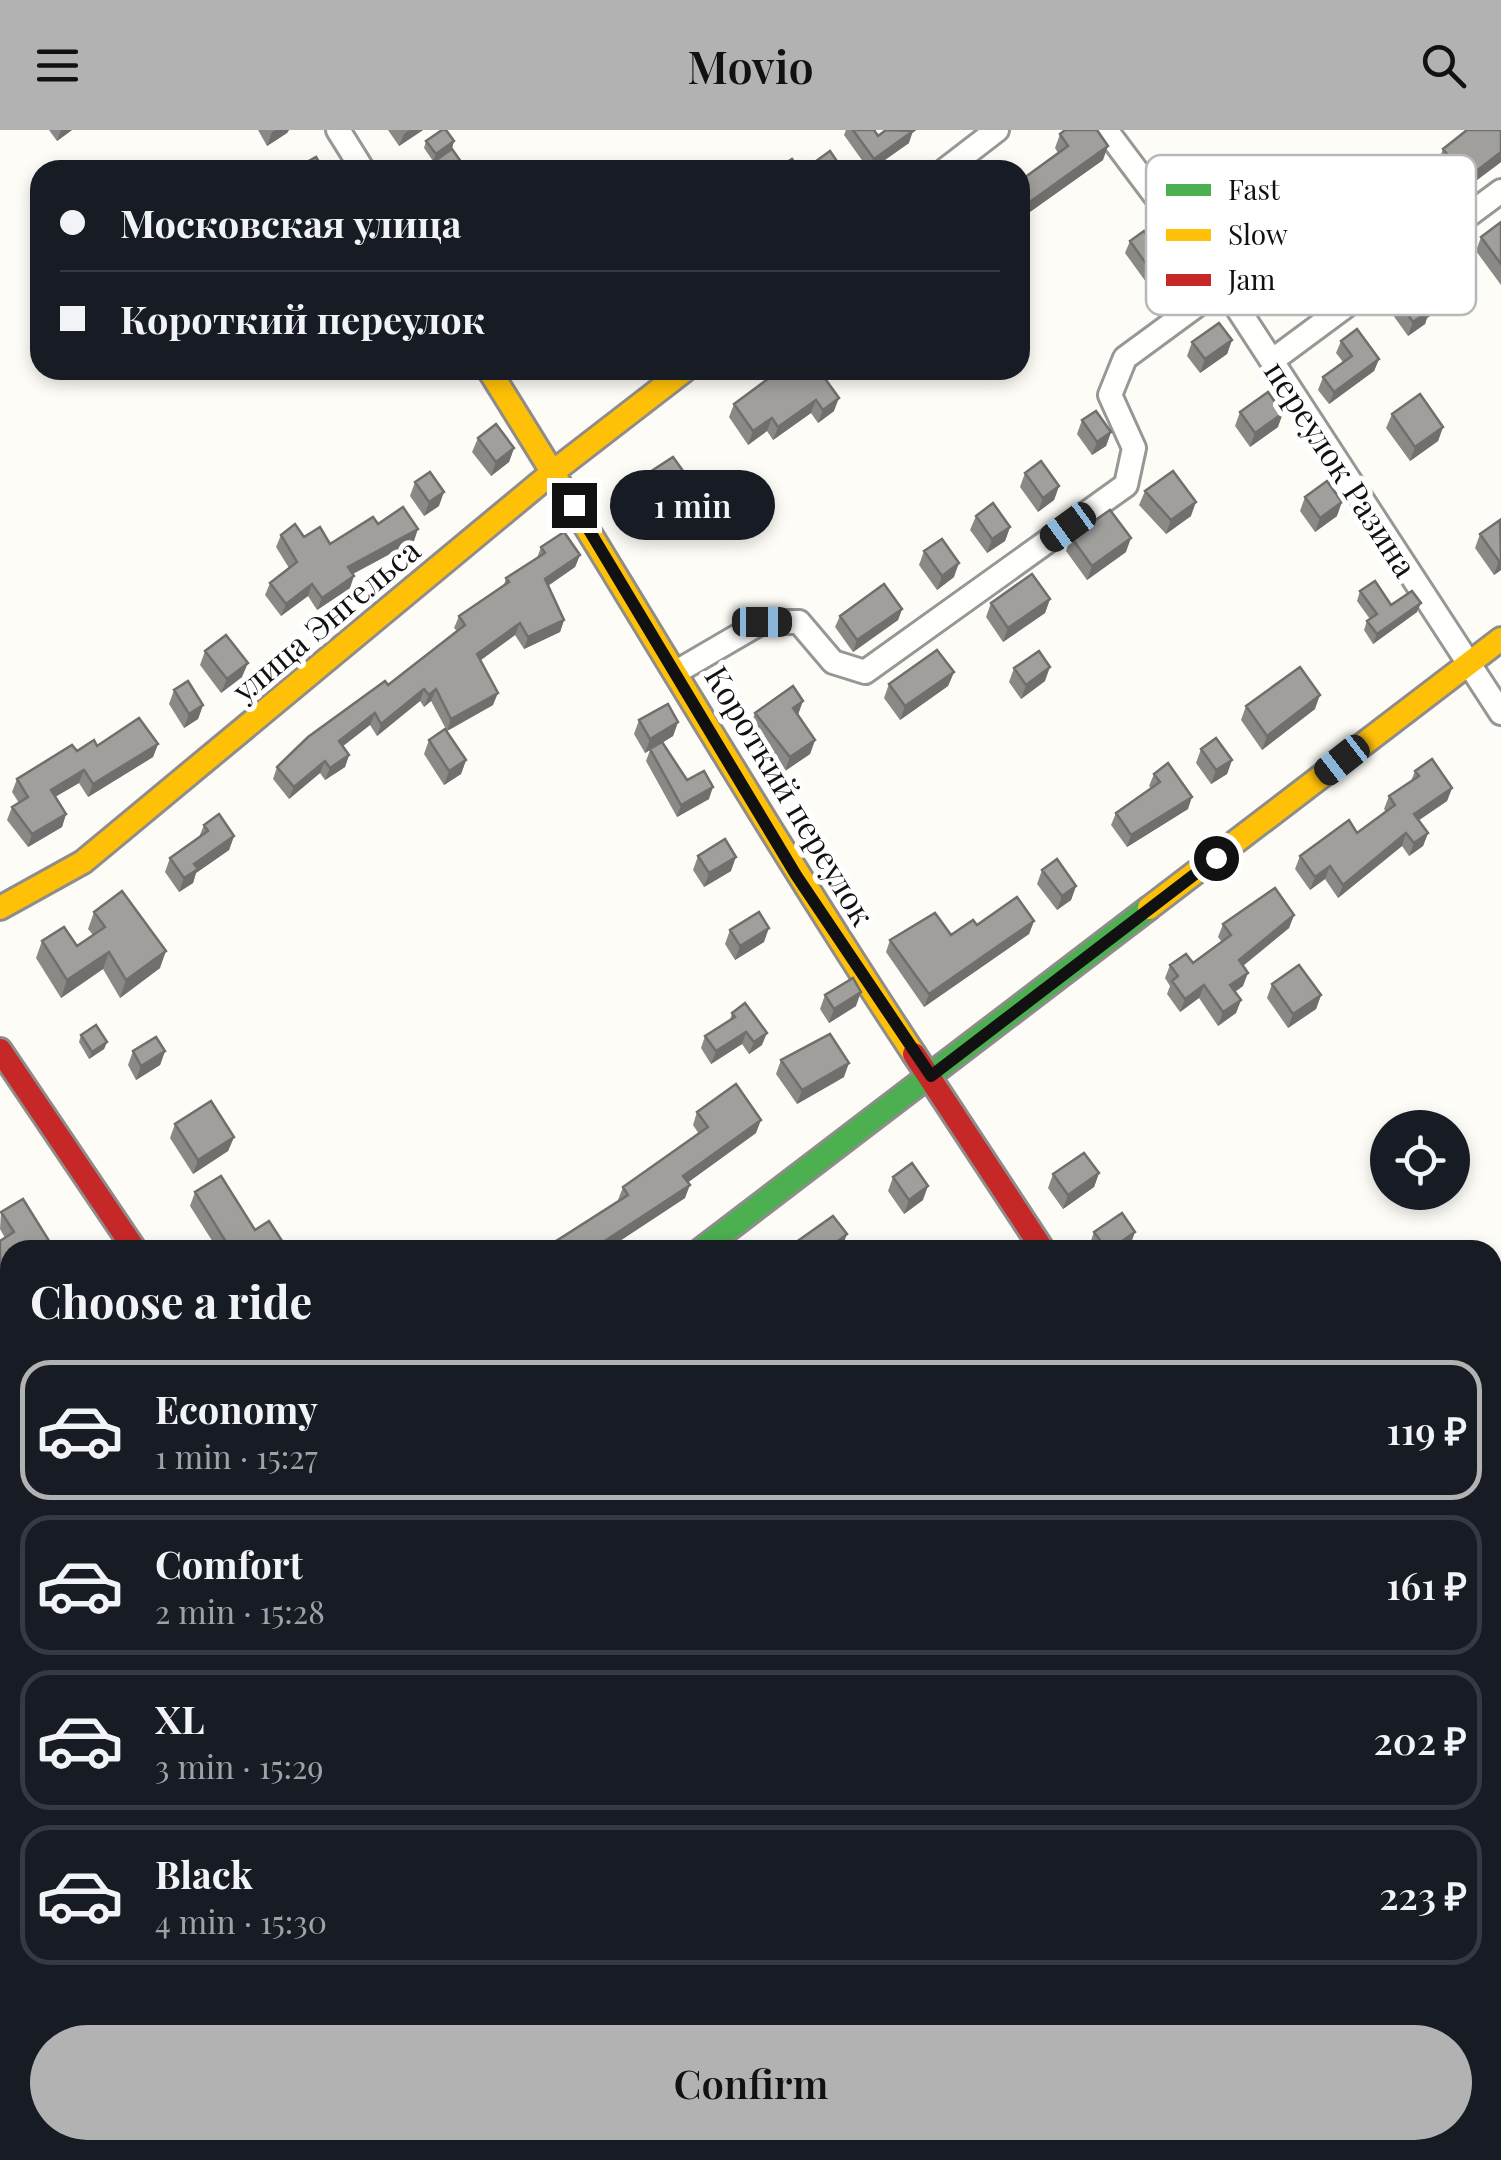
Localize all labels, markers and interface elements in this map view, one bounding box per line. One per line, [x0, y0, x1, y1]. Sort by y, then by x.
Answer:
text: Movio [687, 35, 814, 95]
icon: menu [30, 38, 85, 93]
icon: search [1416, 38, 1471, 93]
legend [1146, 155, 1476, 315]
text: Fast [1228, 170, 1281, 207]
text: Московская улица [120, 197, 461, 248]
text: Slow [1228, 215, 1288, 252]
text: Jam [1227, 260, 1275, 297]
text: Короткий переулок [120, 293, 485, 344]
street label: переулок Разина [1256, 352, 1428, 584]
callout: 1 min [609, 470, 774, 540]
route end [552, 483, 597, 528]
text: 1 min [654, 483, 731, 526]
car [1035, 497, 1101, 557]
street label: улица Энгельса [221, 528, 428, 711]
car [732, 607, 792, 637]
street label: Короткий переулок [696, 657, 886, 933]
car [1309, 730, 1375, 790]
route start [1194, 836, 1239, 881]
map controls [1370, 1110, 1470, 1210]
button: locate [1370, 1110, 1470, 1210]
text: Choose a ride [30, 1270, 312, 1330]
text: Economy [155, 1383, 318, 1434]
icon: car [35, 1385, 125, 1475]
text: 119 ₽ [1387, 1404, 1467, 1455]
text: 1 min · 15:27 [155, 1434, 318, 1477]
text: Comfort [155, 1538, 303, 1589]
icon: car [35, 1540, 125, 1630]
text: 161 ₽ [1386, 1559, 1467, 1610]
text: 2 min · 15:28 [155, 1589, 325, 1632]
text: XL [155, 1693, 204, 1744]
icon: car [35, 1695, 125, 1785]
text: 202 ₽ [1373, 1714, 1467, 1765]
text: 3 min · 15:29 [155, 1744, 324, 1787]
text: Black [155, 1848, 253, 1899]
icon: car [35, 1850, 125, 1940]
text: 223 ₽ [1379, 1869, 1467, 1920]
text: 4 min · 15:30 [155, 1899, 327, 1942]
button: Confirm [30, 2025, 1472, 2140]

